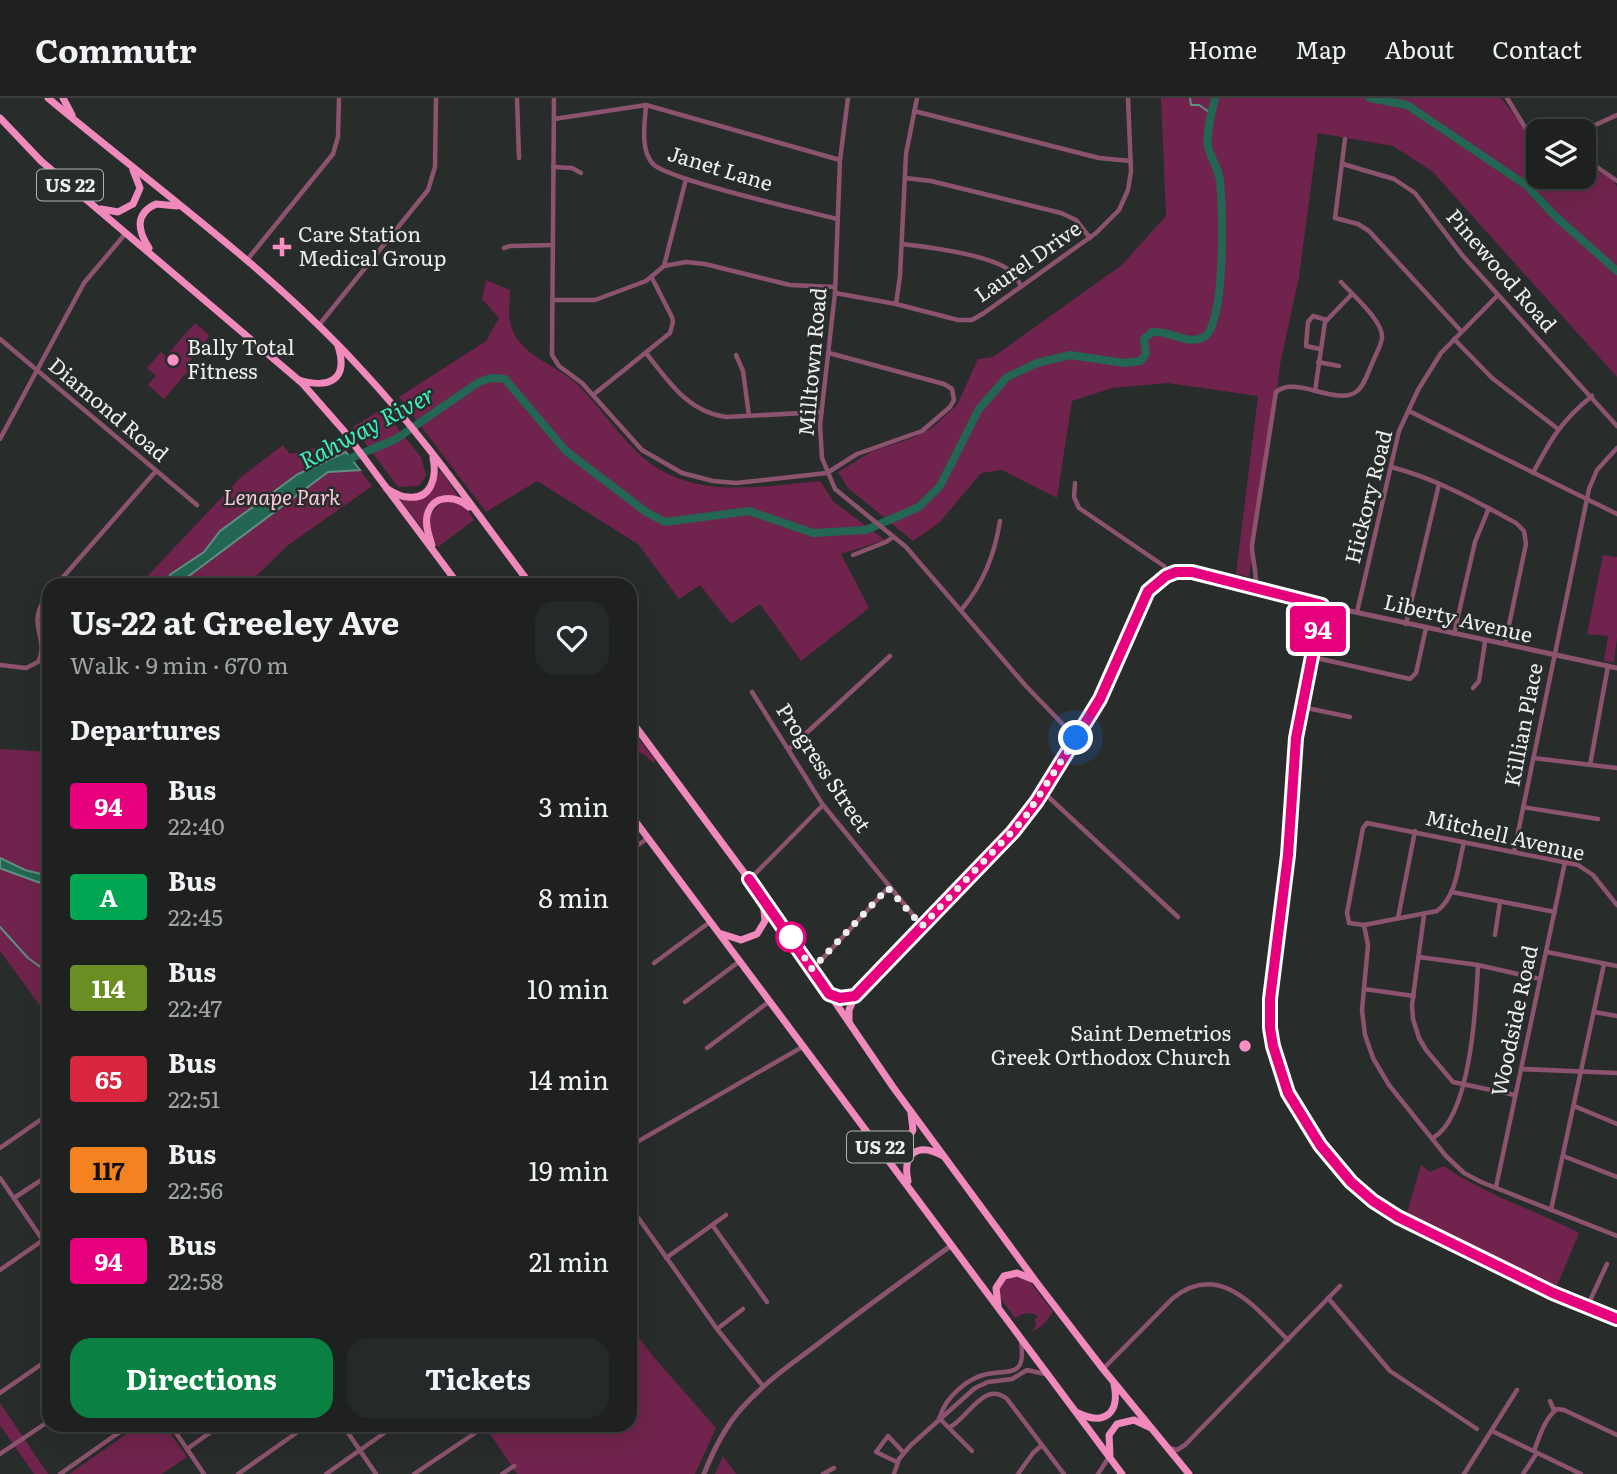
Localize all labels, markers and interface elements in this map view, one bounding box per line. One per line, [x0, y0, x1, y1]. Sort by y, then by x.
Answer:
text: Commutr [35, 24, 197, 73]
text: Home [1188, 31, 1257, 66]
text: Map [1295, 31, 1346, 66]
text: About [1384, 31, 1454, 66]
text: Contact [1492, 31, 1582, 66]
map controls [1526, 119, 1596, 189]
button: layers [1526, 119, 1596, 189]
street label: Janet Lane [664, 136, 777, 197]
road number: US 22 [37, 170, 103, 200]
street label: Pinewood Road [1441, 201, 1565, 338]
street label: Laurel Drive [967, 212, 1086, 308]
place label: Care Station Medical Group [298, 217, 446, 272]
marker: Care Station Medical Group [272, 237, 292, 257]
street label: Milltown Road [789, 286, 832, 437]
place label: Bally Total Fitness [187, 330, 295, 385]
street label: Diamond Road [43, 349, 176, 468]
marker: Bally Total Fitness [165, 352, 181, 368]
water label: Rahway River [292, 376, 440, 476]
street label: Hickory Road [1335, 426, 1398, 567]
park label: Lenape Park [223, 480, 341, 511]
street label: Liberty Avenue [1381, 584, 1536, 649]
text: Us-22 at Greeley Ave [70, 596, 399, 645]
button: heart [535, 601, 609, 675]
line badge: 94 [1286, 606, 1350, 652]
text: 94 [1304, 611, 1332, 646]
text: Walk · 9 min · 670 m [70, 647, 289, 681]
street label: Killian Place [1494, 660, 1549, 789]
street label: Progress Street [770, 696, 880, 838]
text: Departures [70, 709, 221, 748]
your location [1058, 720, 1093, 755]
text: Bus [168, 769, 216, 808]
text: 3 min [539, 786, 609, 825]
text: 94 [94, 788, 123, 823]
street label: Mitchell Avenue [1423, 800, 1588, 867]
text: 22:40 [168, 808, 225, 842]
text: Bus [168, 860, 216, 899]
text: 8 min [538, 877, 609, 916]
text: A [99, 879, 118, 914]
text: 22:45 [168, 899, 223, 933]
unlabelled marker [776, 922, 806, 952]
street label: Woodside Road [1481, 942, 1544, 1099]
text: Bus [168, 951, 216, 990]
text: 10 min [527, 968, 609, 1007]
text: 114 [92, 970, 125, 1005]
text: 22:47 [168, 990, 222, 1024]
place label: Saint Demetrios Greek Orthodox Church [991, 1016, 1231, 1071]
marker: Saint Demetrios Greek Orthodox Church [1237, 1038, 1253, 1054]
text: Bus [168, 1042, 216, 1081]
text: 14 min [529, 1059, 609, 1098]
text: 65 [95, 1061, 122, 1096]
text: 22:51 [168, 1081, 220, 1115]
road number: US 22 [847, 1132, 913, 1162]
text: Bus [168, 1133, 216, 1172]
text: 19 min [529, 1150, 609, 1189]
text: 117 [92, 1152, 125, 1187]
text: 22:56 [168, 1172, 223, 1206]
text: Bus [168, 1224, 216, 1263]
text: 21 min [529, 1241, 609, 1280]
text: 94 [94, 1243, 123, 1278]
text: 22:58 [168, 1263, 223, 1297]
button: Directions [70, 1338, 333, 1418]
button: Tickets [347, 1338, 609, 1418]

